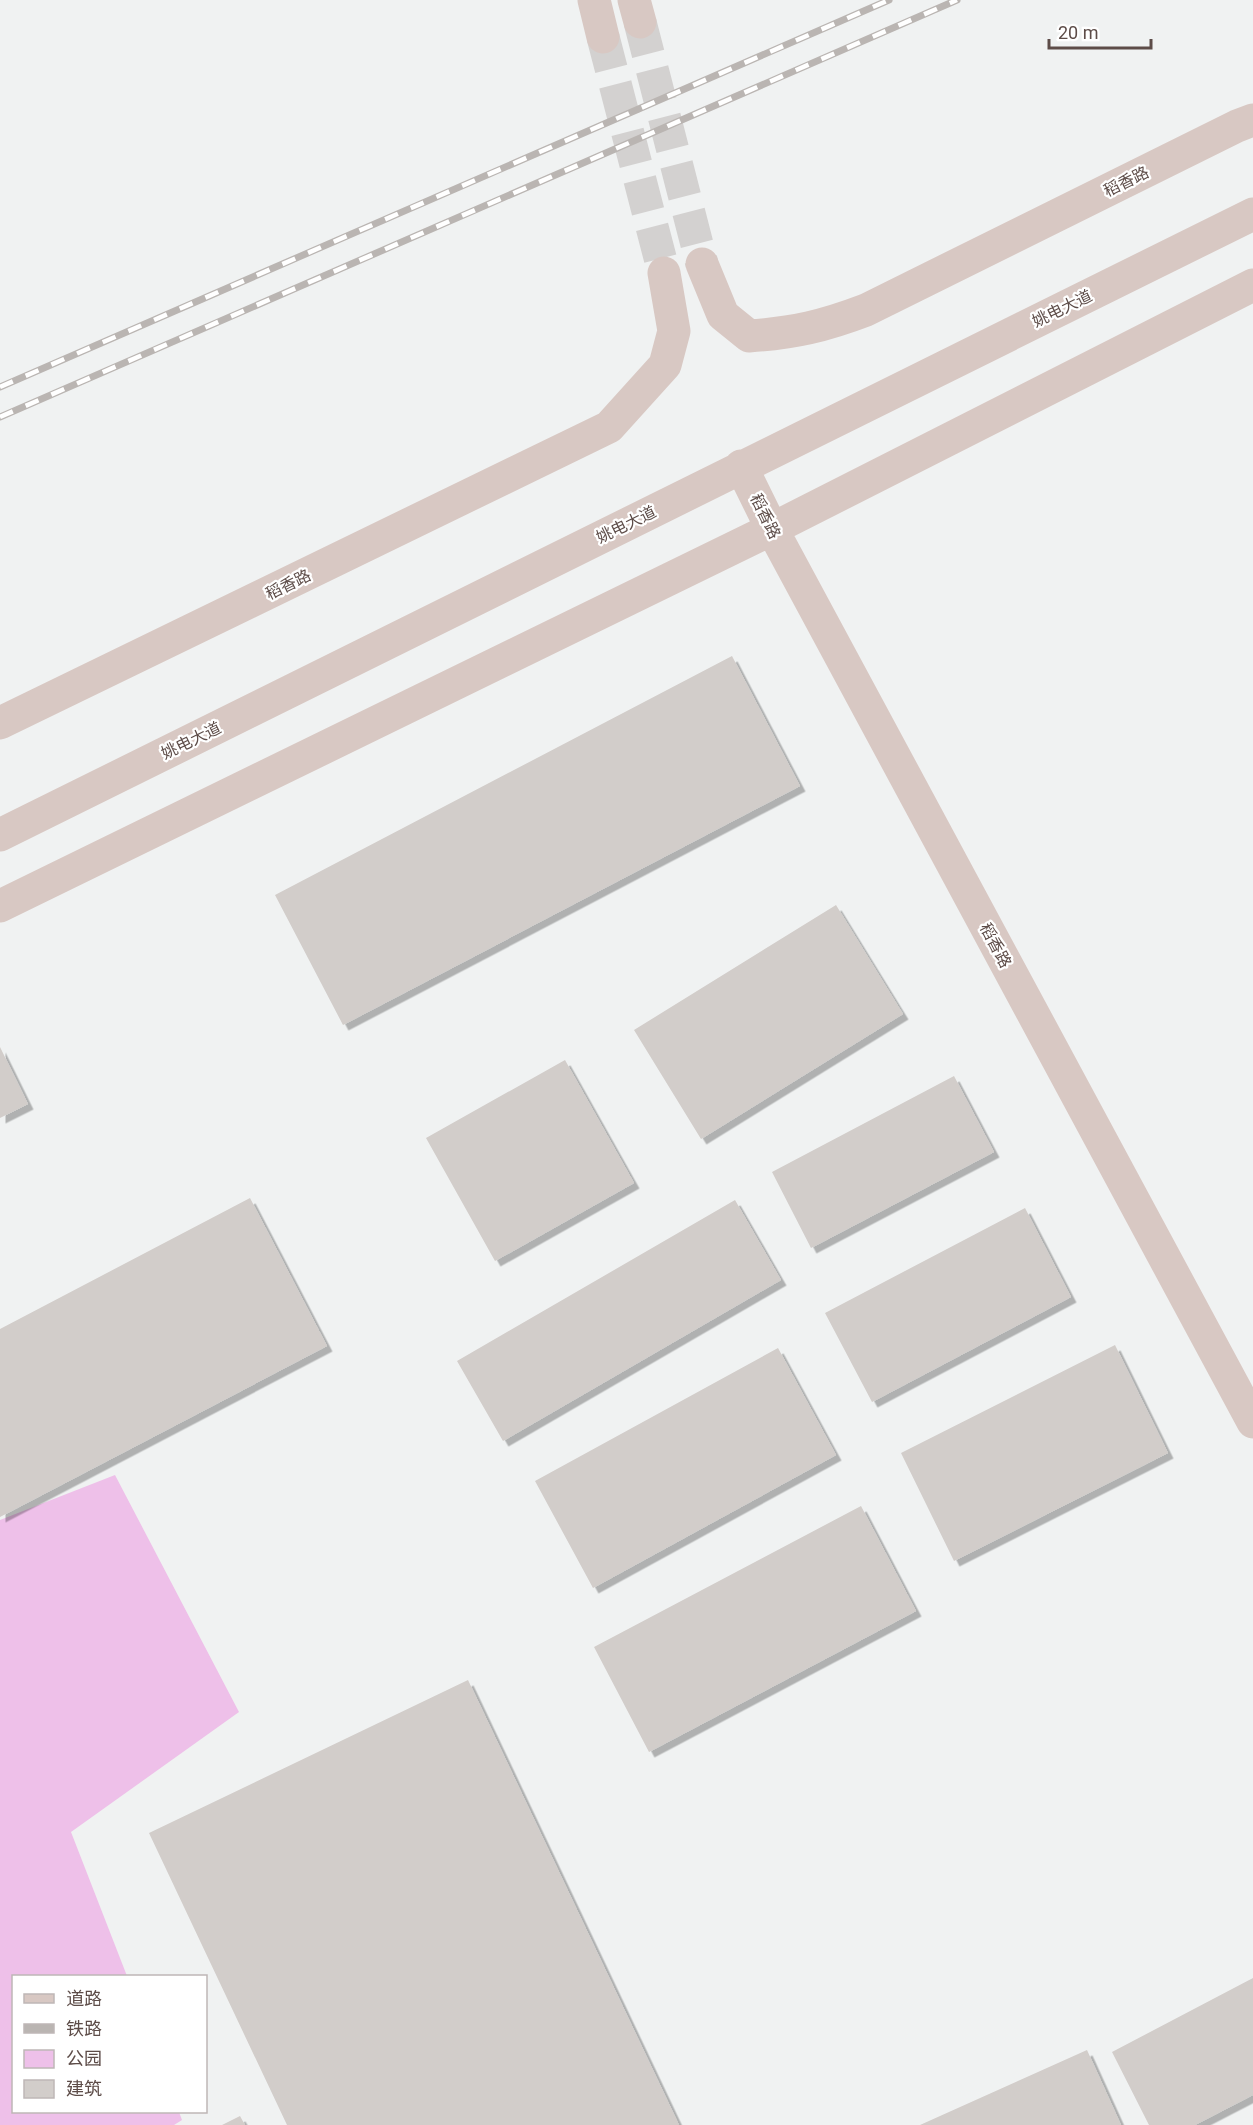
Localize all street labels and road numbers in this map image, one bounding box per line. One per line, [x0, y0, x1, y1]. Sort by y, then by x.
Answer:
street label: 稻香路 [1100, 162, 1152, 201]
street label: 姚电大道 [1029, 286, 1095, 331]
street label: 稻香路 [746, 490, 785, 542]
street label: 姚电大道 [593, 502, 659, 547]
street label: 稻香路 [262, 565, 314, 604]
street label: 姚电大道 [158, 718, 224, 763]
street label: 稻香路 [976, 920, 1015, 971]

